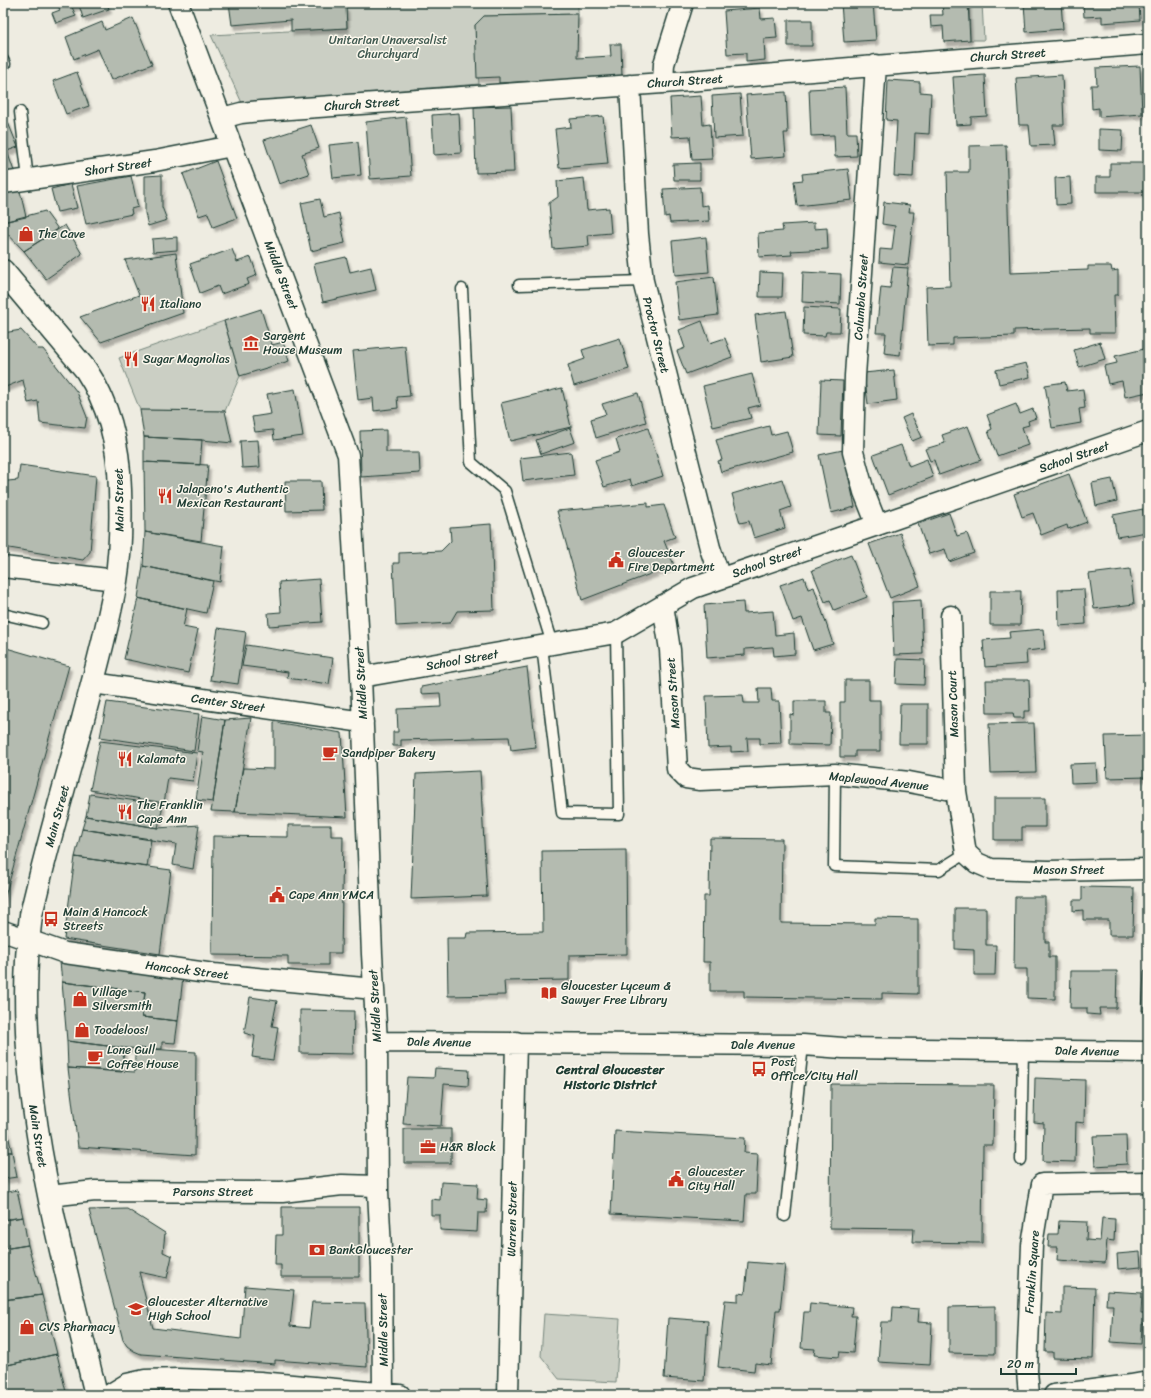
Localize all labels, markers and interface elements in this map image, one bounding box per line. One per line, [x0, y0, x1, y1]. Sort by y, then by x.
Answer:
park label: Unitarian Unaversalist Churchyard [329, 29, 447, 65]
street label: Church Street [969, 41, 1047, 69]
street label: Church Street [646, 67, 724, 95]
street label: Church Street [323, 90, 401, 118]
street label: Short Street [83, 151, 154, 183]
place label: The Cave [38, 223, 85, 245]
shop icon: The Cave [17, 225, 35, 243]
street label: Middle Street [258, 237, 305, 314]
street label: Columbia Street [847, 252, 875, 341]
place label: Italiano [159, 293, 201, 315]
street label: Proctor Street [636, 294, 676, 376]
restaurant icon: Italiano [139, 295, 157, 313]
place label: Sargent House Museum [263, 325, 342, 361]
museum icon: Sargent House Museum [242, 334, 260, 352]
place label: Sugar Magnolias [143, 348, 230, 370]
restaurant icon: Sugar Magnolias [122, 350, 140, 368]
street label: School Street [1036, 434, 1113, 479]
street label: Main Street [107, 468, 131, 532]
place label: Jalapeno's Authentic Mexican Restaurant [176, 478, 289, 514]
restaurant icon: Jalapeno's Authentic Mexican Restaurant [156, 487, 174, 505]
street label: School Street [729, 539, 806, 584]
place label: Gloucester Fire Department [628, 542, 715, 578]
public building icon: Gloucester Fire Department [607, 551, 625, 569]
street label: School Street [424, 643, 501, 677]
street label: Middle Street [348, 645, 374, 720]
street label: Mason Street [660, 657, 686, 729]
street label: Mason Court [941, 670, 965, 738]
street label: Center Street [190, 687, 267, 719]
place label: Sandpiper Bakery [342, 742, 436, 764]
cafe icon: Sandpiper Bakery [321, 744, 339, 762]
place label: Kalamata [137, 748, 186, 770]
restaurant icon: Kalamata [116, 750, 134, 768]
street label: Maplewood Avenue [828, 765, 930, 797]
street label: Main Street [38, 782, 76, 850]
place label: The Franklin Cape Ann [137, 794, 203, 830]
restaurant icon: The Franklin Cape Ann [116, 803, 134, 821]
street label: Mason Street [1033, 859, 1105, 881]
place label: Cape Ann YMCA [289, 884, 374, 906]
public building icon: Cape Ann YMCA [268, 886, 286, 904]
place label: Main & Hancock Streets [63, 901, 149, 937]
bus stop icon: Main & Hancock Streets [42, 910, 60, 928]
street label: Hancock Street [144, 954, 230, 986]
street label: Middle Street [362, 968, 388, 1043]
place label: Gloucester Lyceum & Sawyer Free Library [561, 975, 671, 1011]
place label: Village Silversmith [92, 981, 152, 1017]
library icon: Gloucester Lyceum & Sawyer Free Library [540, 984, 558, 1002]
shop icon: Village Silversmith [71, 990, 89, 1008]
place label: Toodeloos! [94, 1019, 148, 1041]
shop icon: Toodeloos! [73, 1021, 91, 1039]
street label: Dale Avenue [407, 1030, 471, 1054]
street label: Dale Avenue [731, 1034, 795, 1056]
place label: Lone Gull Coffee House [107, 1039, 179, 1075]
street label: Dale Avenue [1055, 1039, 1119, 1063]
cafe icon: Lone Gull Coffee House [86, 1048, 104, 1066]
place label: Post Office/City Hall [771, 1051, 858, 1087]
district label: Central Gloucester Historic District [555, 1058, 666, 1096]
bus stop icon: Post Office/City Hall [750, 1060, 768, 1078]
street label: Main Street [22, 1103, 54, 1169]
place label: H&R Block [440, 1136, 496, 1158]
office icon: H&R Block [419, 1138, 437, 1156]
place label: Gloucester City Hall [688, 1161, 746, 1197]
public building icon: Gloucester City Hall [667, 1170, 685, 1188]
street label: Warren Street [500, 1180, 524, 1257]
street label: Parsons Street [173, 1181, 253, 1203]
street label: Franklin Square [1018, 1230, 1046, 1314]
place label: BankGloucester [329, 1239, 414, 1261]
bank icon: BankGloucester [308, 1241, 326, 1259]
place label: Gloucester Alternative High School [148, 1291, 268, 1327]
street label: Middle Street [371, 1292, 395, 1367]
school or university icon: Gloucester Alternative High School [127, 1300, 145, 1318]
place label: CVS Pharmacy [39, 1316, 116, 1338]
shop icon: CVS Pharmacy [18, 1318, 36, 1336]
scale bar [1001, 1350, 1076, 1376]
text: 20 m [1007, 1353, 1034, 1375]

